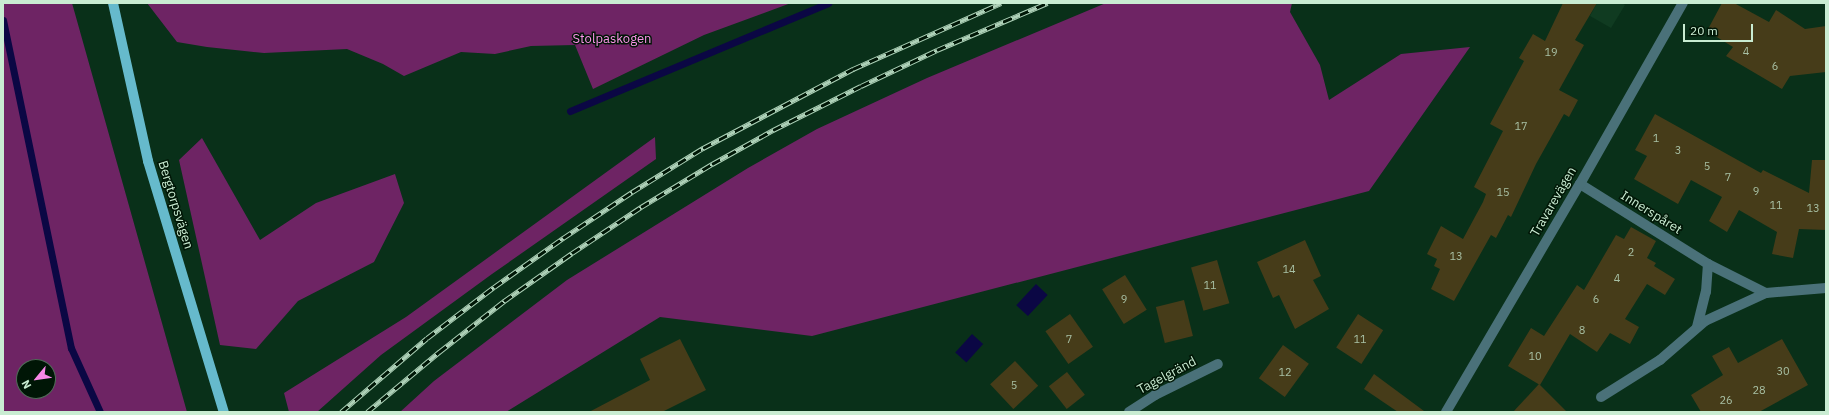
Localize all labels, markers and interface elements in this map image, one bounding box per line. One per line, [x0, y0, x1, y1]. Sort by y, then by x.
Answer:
scale bar [1685, 16, 1755, 42]
text: 20 m [1690, 23, 1718, 38]
park label: Stolpaskogen [573, 31, 651, 47]
house number: 4 [1743, 44, 1749, 58]
house number: 19 [1544, 45, 1558, 59]
house number: 6 [1772, 59, 1778, 73]
house number: 17 [1514, 119, 1528, 133]
house number: 1 [1653, 131, 1659, 145]
house number: 3 [1675, 143, 1681, 157]
street label: Bergtorpsvägen [154, 159, 196, 251]
house number: 5 [1704, 159, 1710, 173]
street label: Travarevägen [1528, 164, 1580, 240]
house number: 7 [1725, 170, 1731, 184]
house number: 9 [1753, 184, 1759, 198]
house number: 15 [1496, 185, 1510, 199]
street label: Innerspåret [1618, 188, 1684, 238]
house number: 11 [1769, 198, 1783, 212]
house number: 13 [1806, 201, 1820, 215]
house number: 2 [1628, 245, 1634, 259]
house number: 13 [1449, 249, 1463, 263]
house number: 14 [1282, 262, 1296, 276]
house number: 4 [1614, 271, 1620, 285]
house number: 11 [1203, 278, 1217, 292]
house number: 9 [1121, 292, 1127, 306]
house number: 6 [1593, 292, 1599, 306]
house number: 8 [1579, 323, 1585, 337]
house number: 7 [1066, 332, 1072, 346]
house number: 11 [1353, 332, 1367, 346]
house number: 10 [1528, 349, 1542, 363]
street label: Tagelgränd [1135, 354, 1199, 398]
north arrow [16, 359, 56, 399]
house number: 30 [1776, 364, 1790, 378]
house number: 12 [1278, 365, 1292, 379]
text: N [18, 377, 34, 391]
house number: 5 [1011, 378, 1017, 392]
house number: 28 [1752, 383, 1766, 397]
house number: 26 [1719, 393, 1733, 407]

